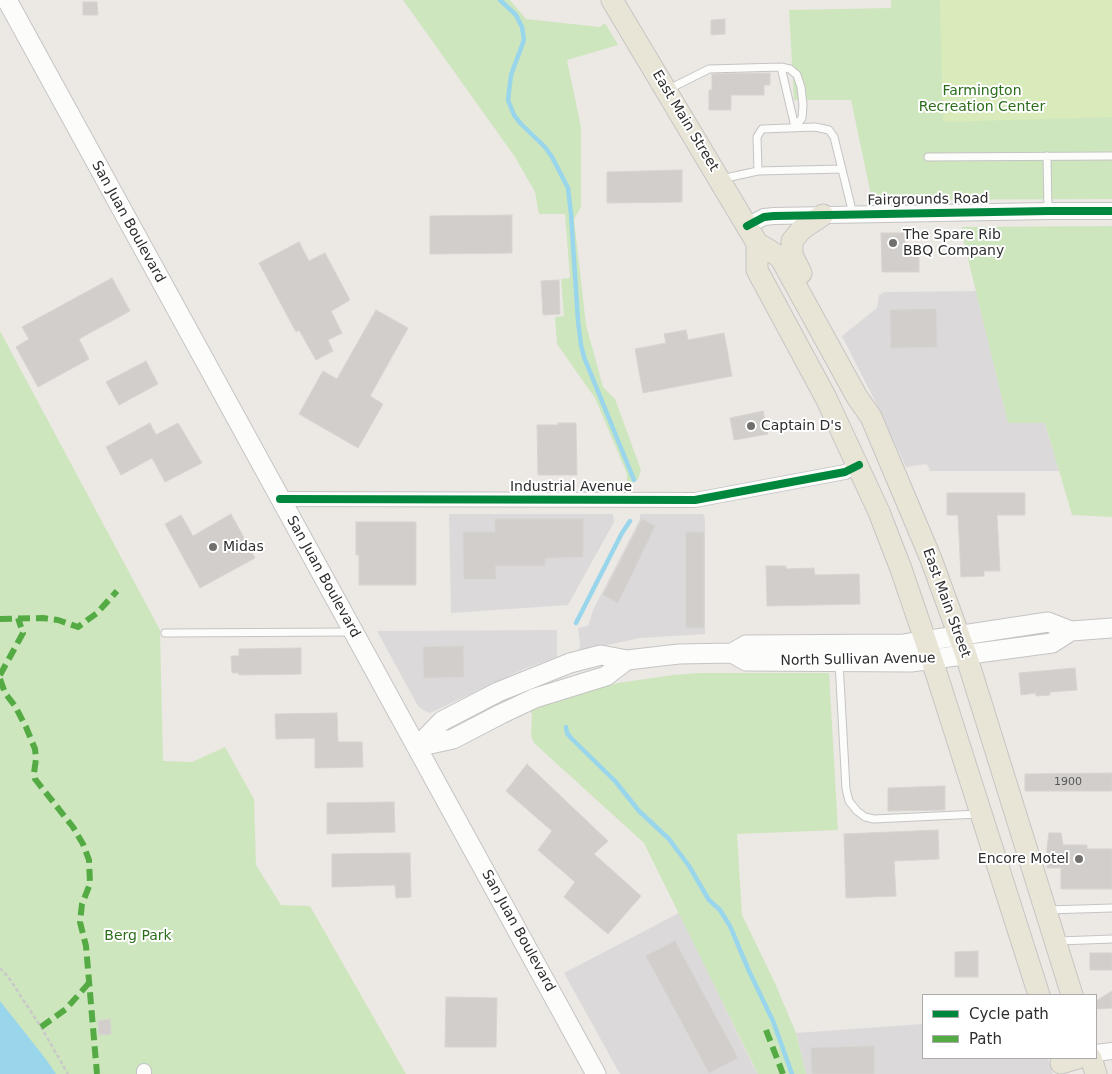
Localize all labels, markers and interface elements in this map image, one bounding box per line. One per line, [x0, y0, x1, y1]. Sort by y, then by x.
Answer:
street label: East Main Street [648, 67, 722, 175]
park label: Farmington Recreation Center [919, 83, 1045, 115]
street label: San Juan Boulevard [88, 158, 168, 286]
street label: Fairgrounds Road [867, 191, 989, 209]
place label: The Spare Rib BBQ Company [903, 227, 1004, 260]
marker: The Spare Rib BBQ Company [887, 237, 899, 249]
place label: Captain D's [761, 418, 841, 434]
marker: Captain D's [745, 420, 757, 432]
street label: Industrial Avenue [510, 479, 632, 495]
street label: San Juan Boulevard [283, 513, 363, 641]
place label: Midas [223, 539, 264, 555]
marker: Midas [207, 541, 219, 553]
street label: East Main Street [918, 546, 974, 660]
street label: North Sullivan Avenue [780, 650, 936, 670]
house number: 1900 [1054, 775, 1082, 789]
place label: Encore Motel [978, 851, 1069, 867]
marker: Encore Motel [1073, 853, 1085, 865]
street label: San Juan Boulevard [478, 867, 558, 995]
park label: Berg Park [104, 928, 172, 944]
legend [922, 994, 1097, 1059]
text: Cycle path [969, 1005, 1049, 1023]
text: Path [969, 1030, 1002, 1048]

